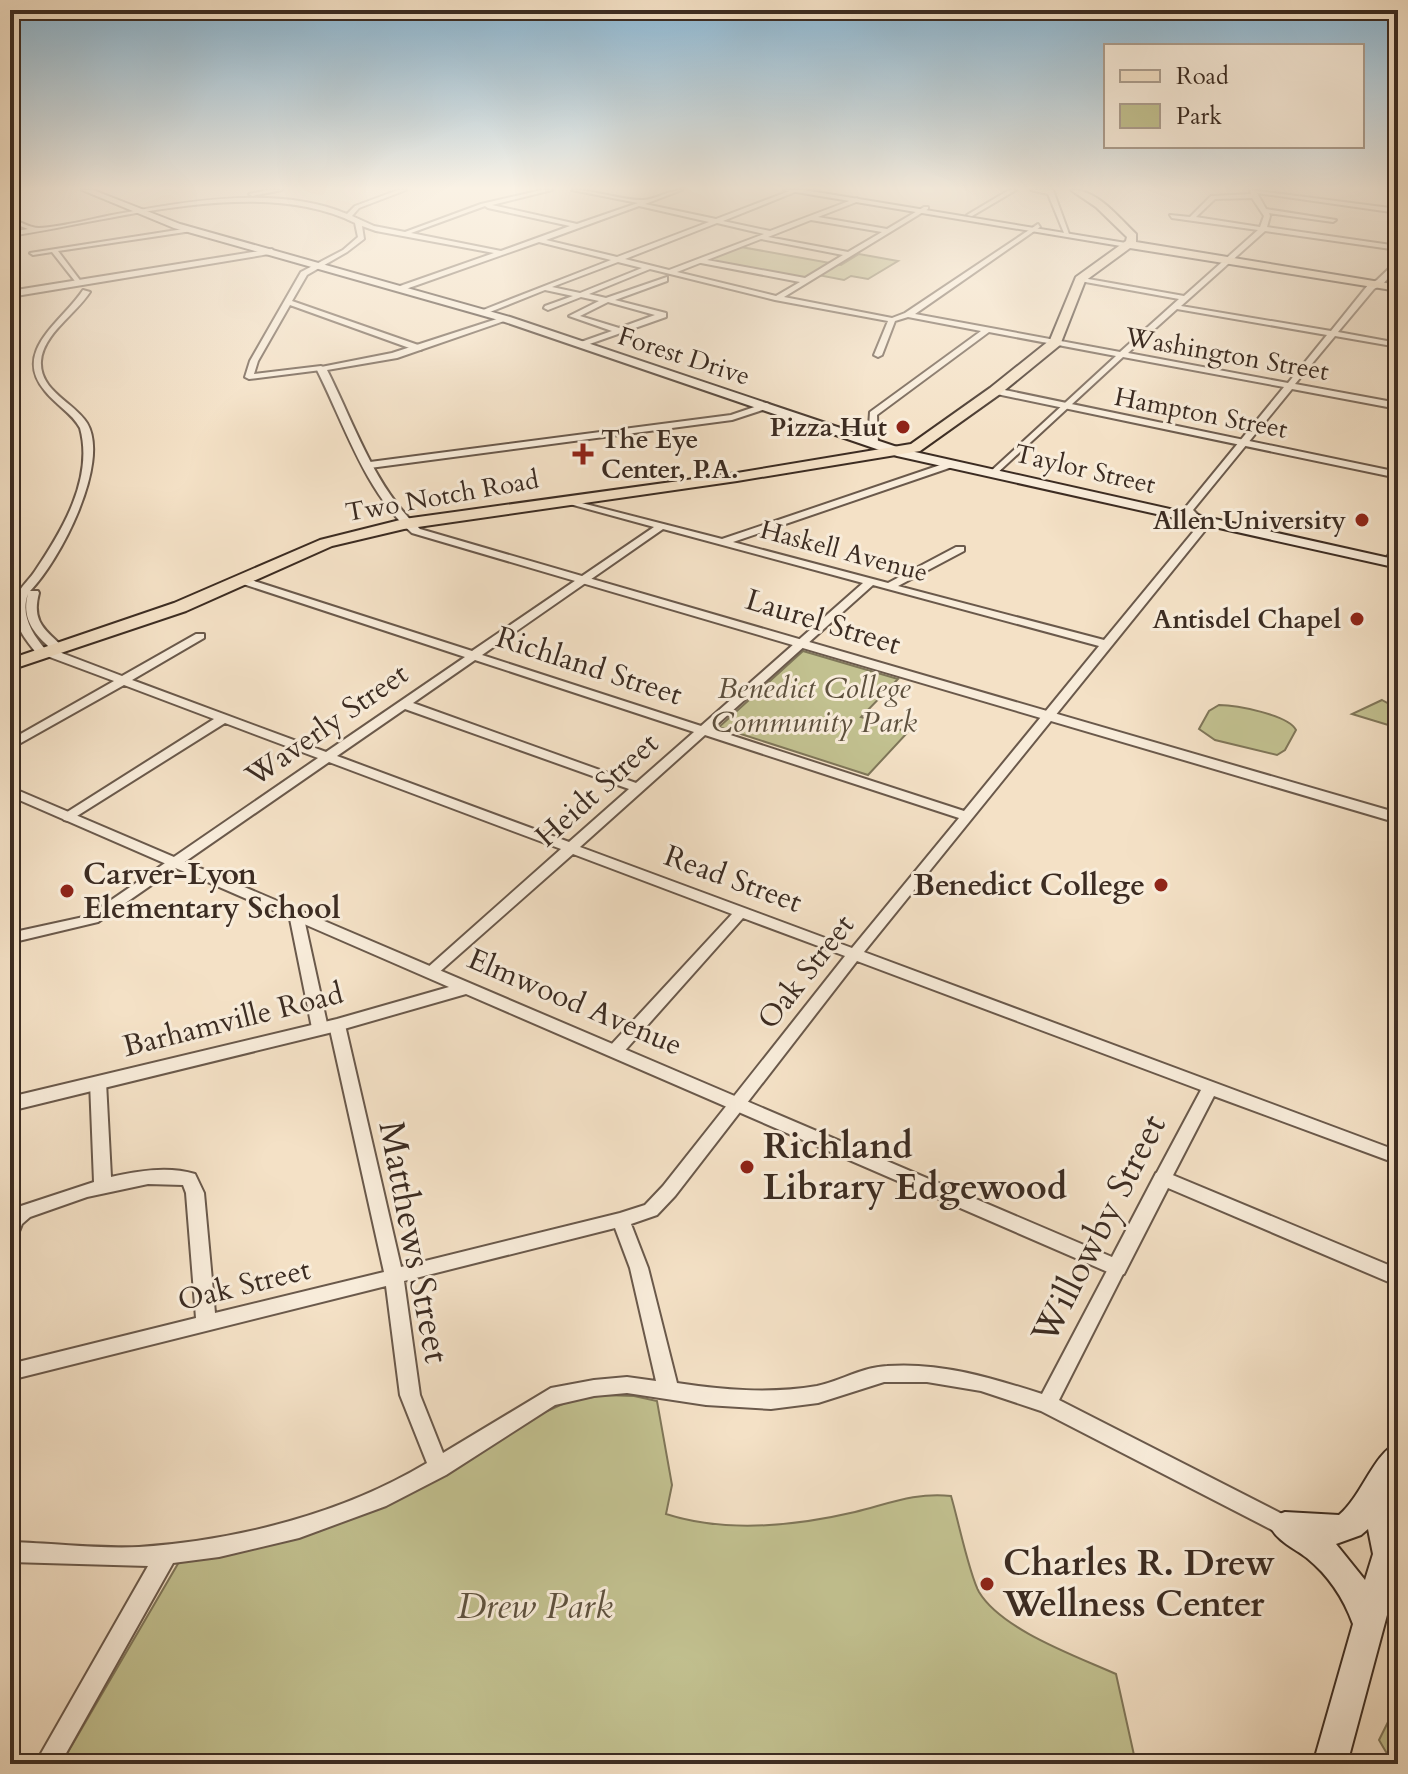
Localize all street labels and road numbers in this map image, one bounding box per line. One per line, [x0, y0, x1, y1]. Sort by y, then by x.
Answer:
street label: Forest Drive [613, 318, 755, 394]
street label: Washington Street [1121, 319, 1332, 389]
street label: Hampton Street [1112, 379, 1290, 447]
street label: Taylor Street [1011, 436, 1159, 502]
street label: Two Notch Road [343, 462, 542, 530]
street label: Haskell Avenue [756, 512, 932, 590]
street label: Laurel Street [740, 579, 906, 665]
street label: Richland Street [491, 617, 688, 716]
street label: Waverly Street [237, 654, 417, 797]
street label: Heidt Street [527, 723, 668, 856]
street label: Read Street [659, 835, 808, 923]
street label: Oak Street [748, 906, 864, 1038]
street label: Elmwood Avenue [461, 938, 689, 1066]
street label: Barhamville Road [119, 973, 347, 1067]
street label: Willowby Street [1020, 1106, 1178, 1353]
street label: Matthews Street [367, 1117, 461, 1367]
street label: Oak Street [173, 1249, 315, 1321]

